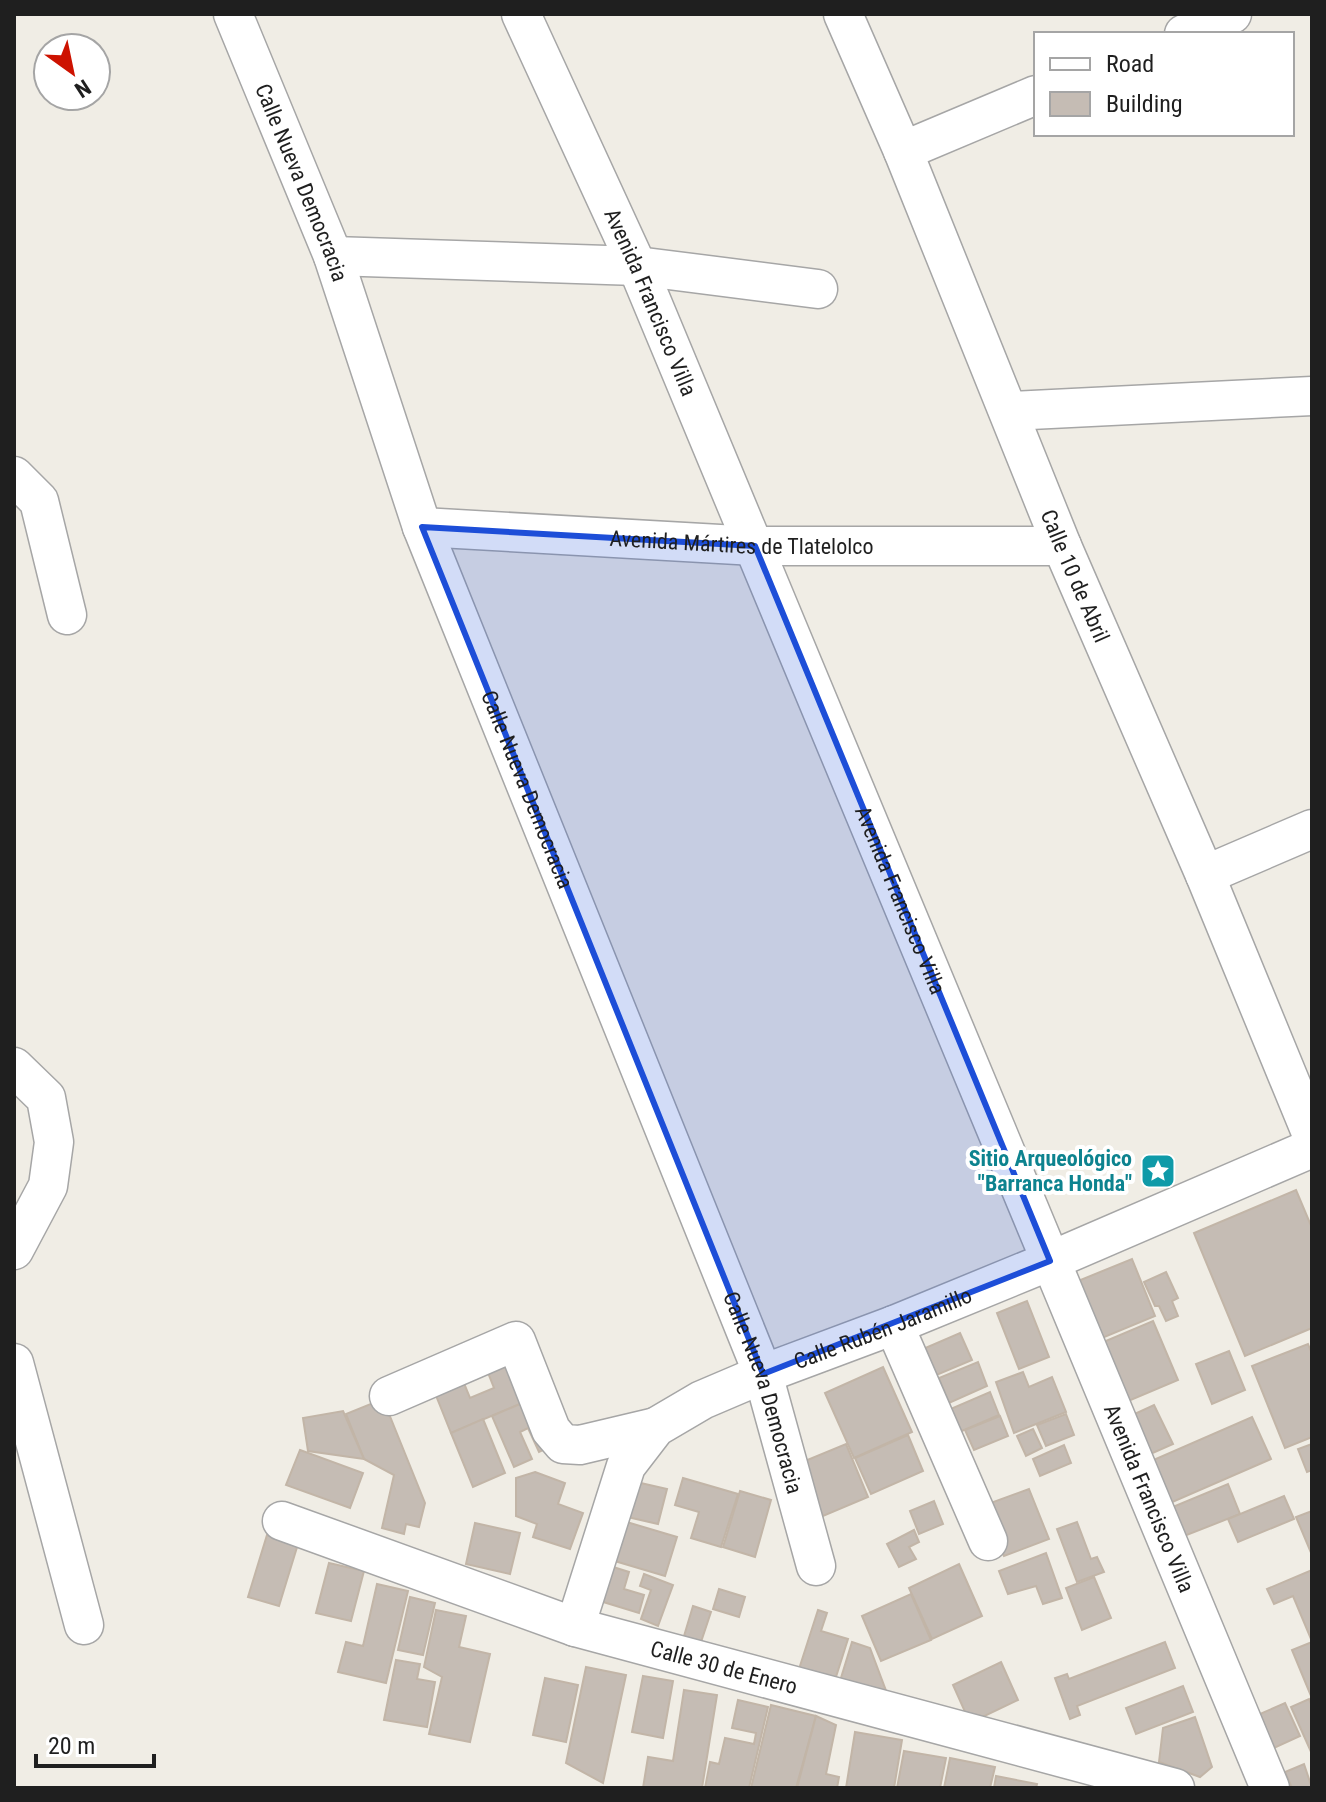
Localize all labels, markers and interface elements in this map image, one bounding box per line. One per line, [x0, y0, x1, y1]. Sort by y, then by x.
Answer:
north arrow [32, 32, 112, 112]
legend [1034, 32, 1294, 136]
text: Road [1106, 50, 1154, 78]
text: N [70, 74, 95, 103]
street label: Calle Nueva Democracia [250, 80, 352, 284]
text: Building [1106, 90, 1183, 118]
street label: Avenida Francisco Villa [599, 205, 702, 400]
street label: Calle 10 de Abril [1036, 506, 1114, 646]
street label: Avenida Mártires de Tlatelolco [609, 526, 873, 559]
street label: Calle Nueva Democracia [476, 687, 578, 892]
street label: Avenida Francisco Villa [850, 802, 950, 998]
place label: Sitio Arqueológico "Barranca Honda" [969, 1146, 1132, 1196]
place icon: Sitio Arqueológico "Barranca Honda" [1139, 1152, 1177, 1190]
street label: Calle Rubén Jaramillo [791, 1283, 975, 1374]
street label: Calle Nueva Democracia [718, 1288, 807, 1496]
street label: Avenida Francisco Villa [1099, 1401, 1199, 1596]
street label: Calle 30 de Enero [648, 1636, 800, 1699]
scale bar [36, 1718, 154, 1768]
text: 20 m [48, 1732, 95, 1760]

